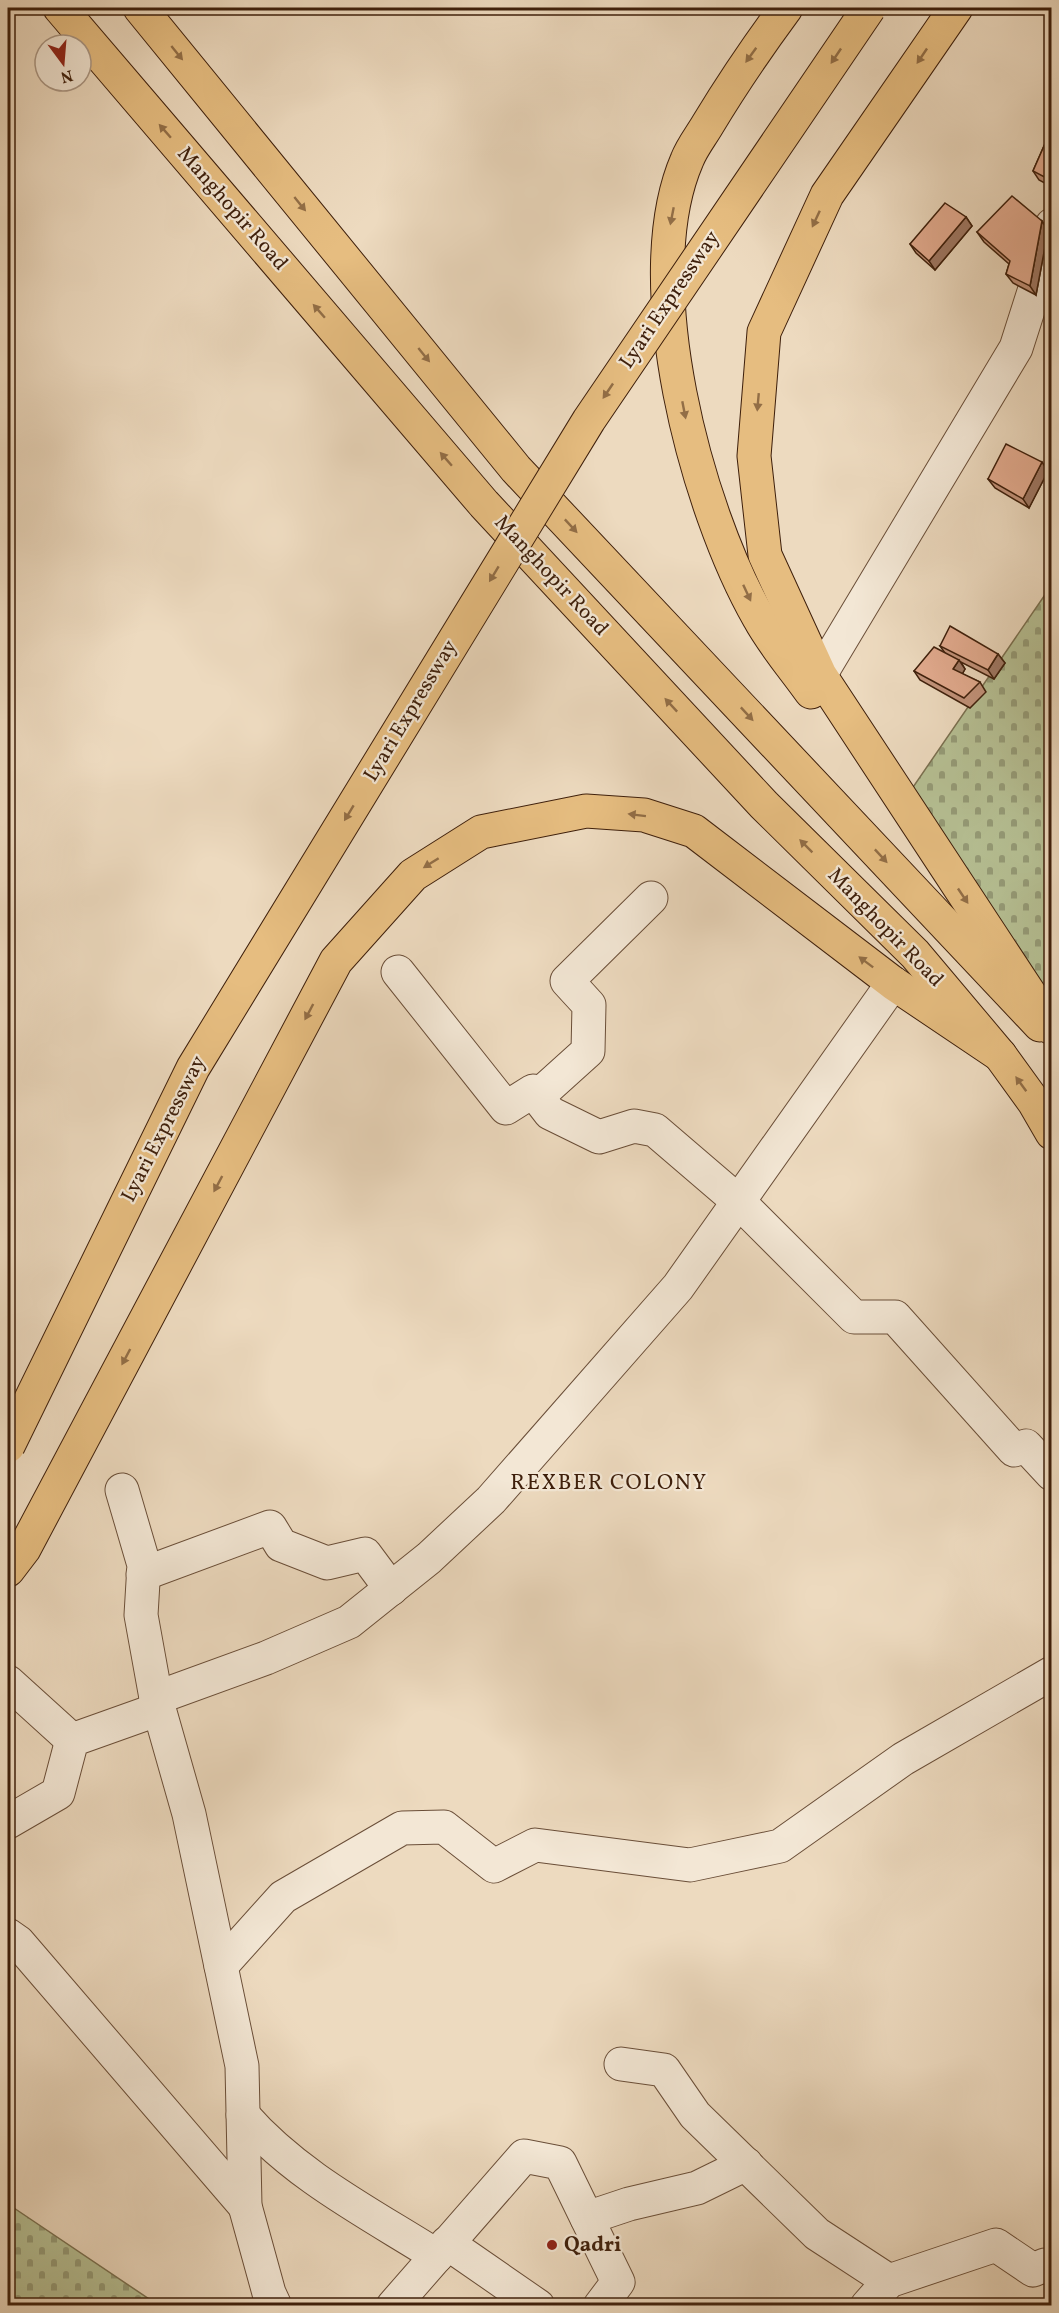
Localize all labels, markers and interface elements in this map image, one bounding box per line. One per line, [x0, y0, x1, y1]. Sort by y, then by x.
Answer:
north arrow [33, 33, 93, 93]
one-way arrow [170, 45, 183, 60]
one-way arrow [746, 47, 758, 63]
one-way arrow [917, 47, 928, 64]
one-way arrow [831, 48, 842, 64]
text: N [58, 63, 75, 88]
one-way arrow [159, 123, 172, 139]
street label: Manghopir Road [170, 141, 294, 277]
one-way arrow [294, 196, 307, 212]
one-way arrow [667, 207, 676, 226]
one-way arrow [811, 210, 821, 228]
street label: Lyari Expressway [613, 225, 727, 375]
one-way arrow [313, 303, 326, 319]
one-way arrow [417, 347, 430, 363]
one-way arrow [603, 383, 614, 399]
one-way arrow [753, 393, 763, 412]
one-way arrow [680, 400, 689, 419]
one-way arrow [440, 452, 453, 467]
street label: Manghopir Road [487, 509, 615, 643]
one-way arrow [563, 519, 577, 533]
one-way arrow [489, 566, 500, 583]
one-way arrow [742, 585, 751, 602]
street label: Lyari Expressway [357, 634, 465, 787]
one-way arrow [665, 698, 678, 713]
one-way arrow [740, 707, 754, 721]
one-way arrow [343, 805, 354, 821]
one-way arrow [628, 811, 647, 820]
one-way arrow [798, 839, 813, 853]
one-way arrow [874, 849, 888, 864]
one-way arrow [423, 858, 439, 869]
street label: Manghopir Road [820, 862, 950, 994]
one-way arrow [957, 887, 969, 903]
one-way arrow [858, 956, 874, 969]
one-way arrow [304, 1004, 314, 1021]
street label: Lyari Expressway [115, 1050, 214, 1207]
one-way arrow [1015, 1076, 1027, 1092]
one-way arrow [213, 1176, 222, 1193]
one-way arrow [121, 1348, 131, 1365]
district label: REXBER COLONY [510, 1468, 708, 1499]
place label: Qadri [564, 2231, 621, 2260]
marker: Qadri [545, 2238, 559, 2252]

